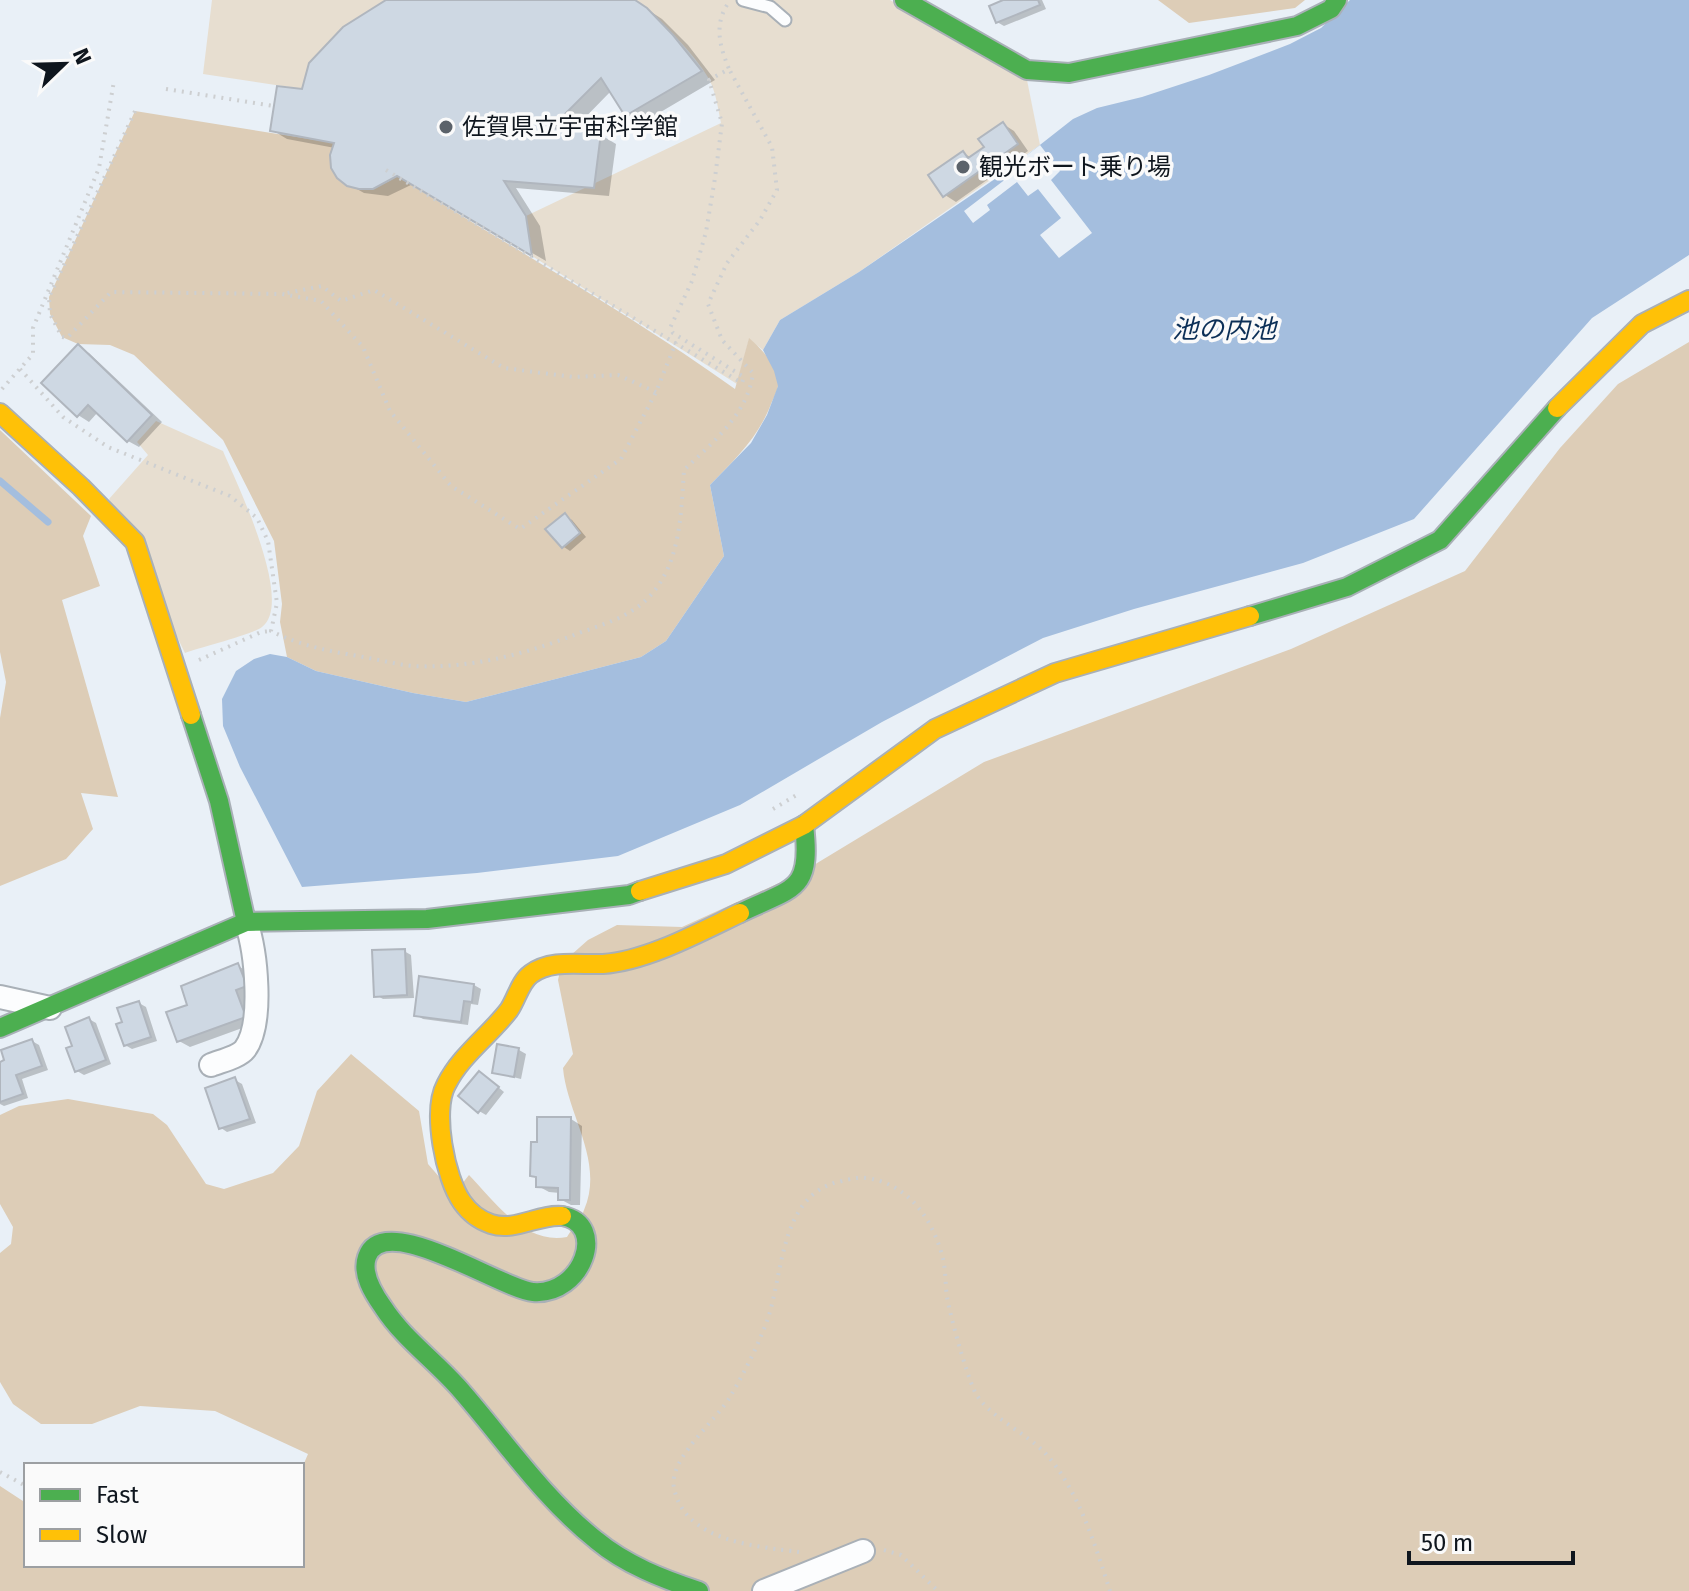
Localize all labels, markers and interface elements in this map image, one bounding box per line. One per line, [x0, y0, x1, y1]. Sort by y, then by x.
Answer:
north arrow [24, 24, 104, 104]
text: N [67, 44, 97, 68]
place label: 佐賀県立宇宙科学館 [462, 113, 678, 141]
marker: 佐賀県立宇宙科学館 [437, 118, 455, 136]
place label: 観光ボート乗り場 [979, 153, 1171, 181]
marker: 観光ボート乗り場 [954, 158, 972, 176]
water label: 池の内池 [1172, 314, 1279, 345]
legend [24, 1463, 304, 1567]
text: Fast [96, 1481, 139, 1509]
scale bar [1409, 1515, 1573, 1565]
text: Slow [96, 1521, 147, 1549]
text: 50 m [1421, 1529, 1473, 1557]

